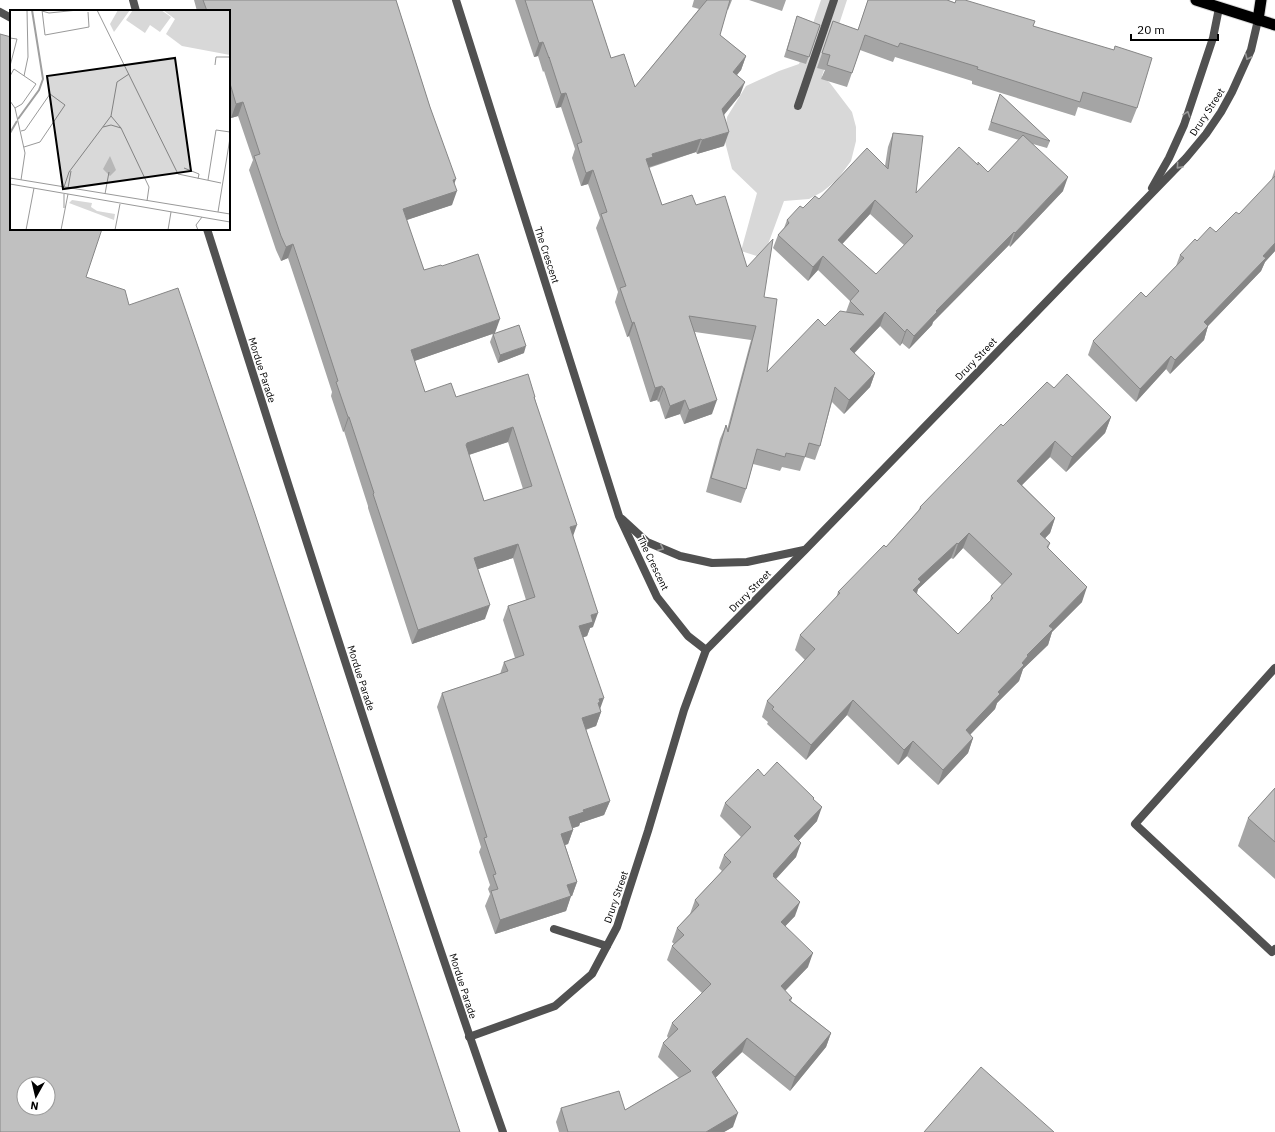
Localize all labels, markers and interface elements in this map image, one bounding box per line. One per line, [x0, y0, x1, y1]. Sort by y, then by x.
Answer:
inset map [10, 10, 230, 230]
scale bar [1131, 16, 1218, 42]
text: 20 m [1137, 22, 1165, 37]
one-way arrow [1245, 53, 1253, 60]
street label: Drury Street [1187, 85, 1228, 138]
one-way arrow [1183, 110, 1191, 117]
one-way arrow [1176, 161, 1183, 169]
street label: The Crescent [532, 225, 562, 286]
street label: Drury Street [952, 334, 1000, 383]
street label: Mordue Parade [245, 336, 279, 405]
street label: The Crescent [634, 534, 672, 593]
one-way arrow [656, 543, 664, 551]
street label: Drury Street [726, 567, 774, 615]
street label: Mordue Parade [344, 644, 378, 713]
street label: Drury Street [601, 869, 631, 925]
street label: Mordue Parade [446, 952, 480, 1021]
north arrow [16, 1076, 56, 1116]
text: N [30, 1098, 40, 1113]

